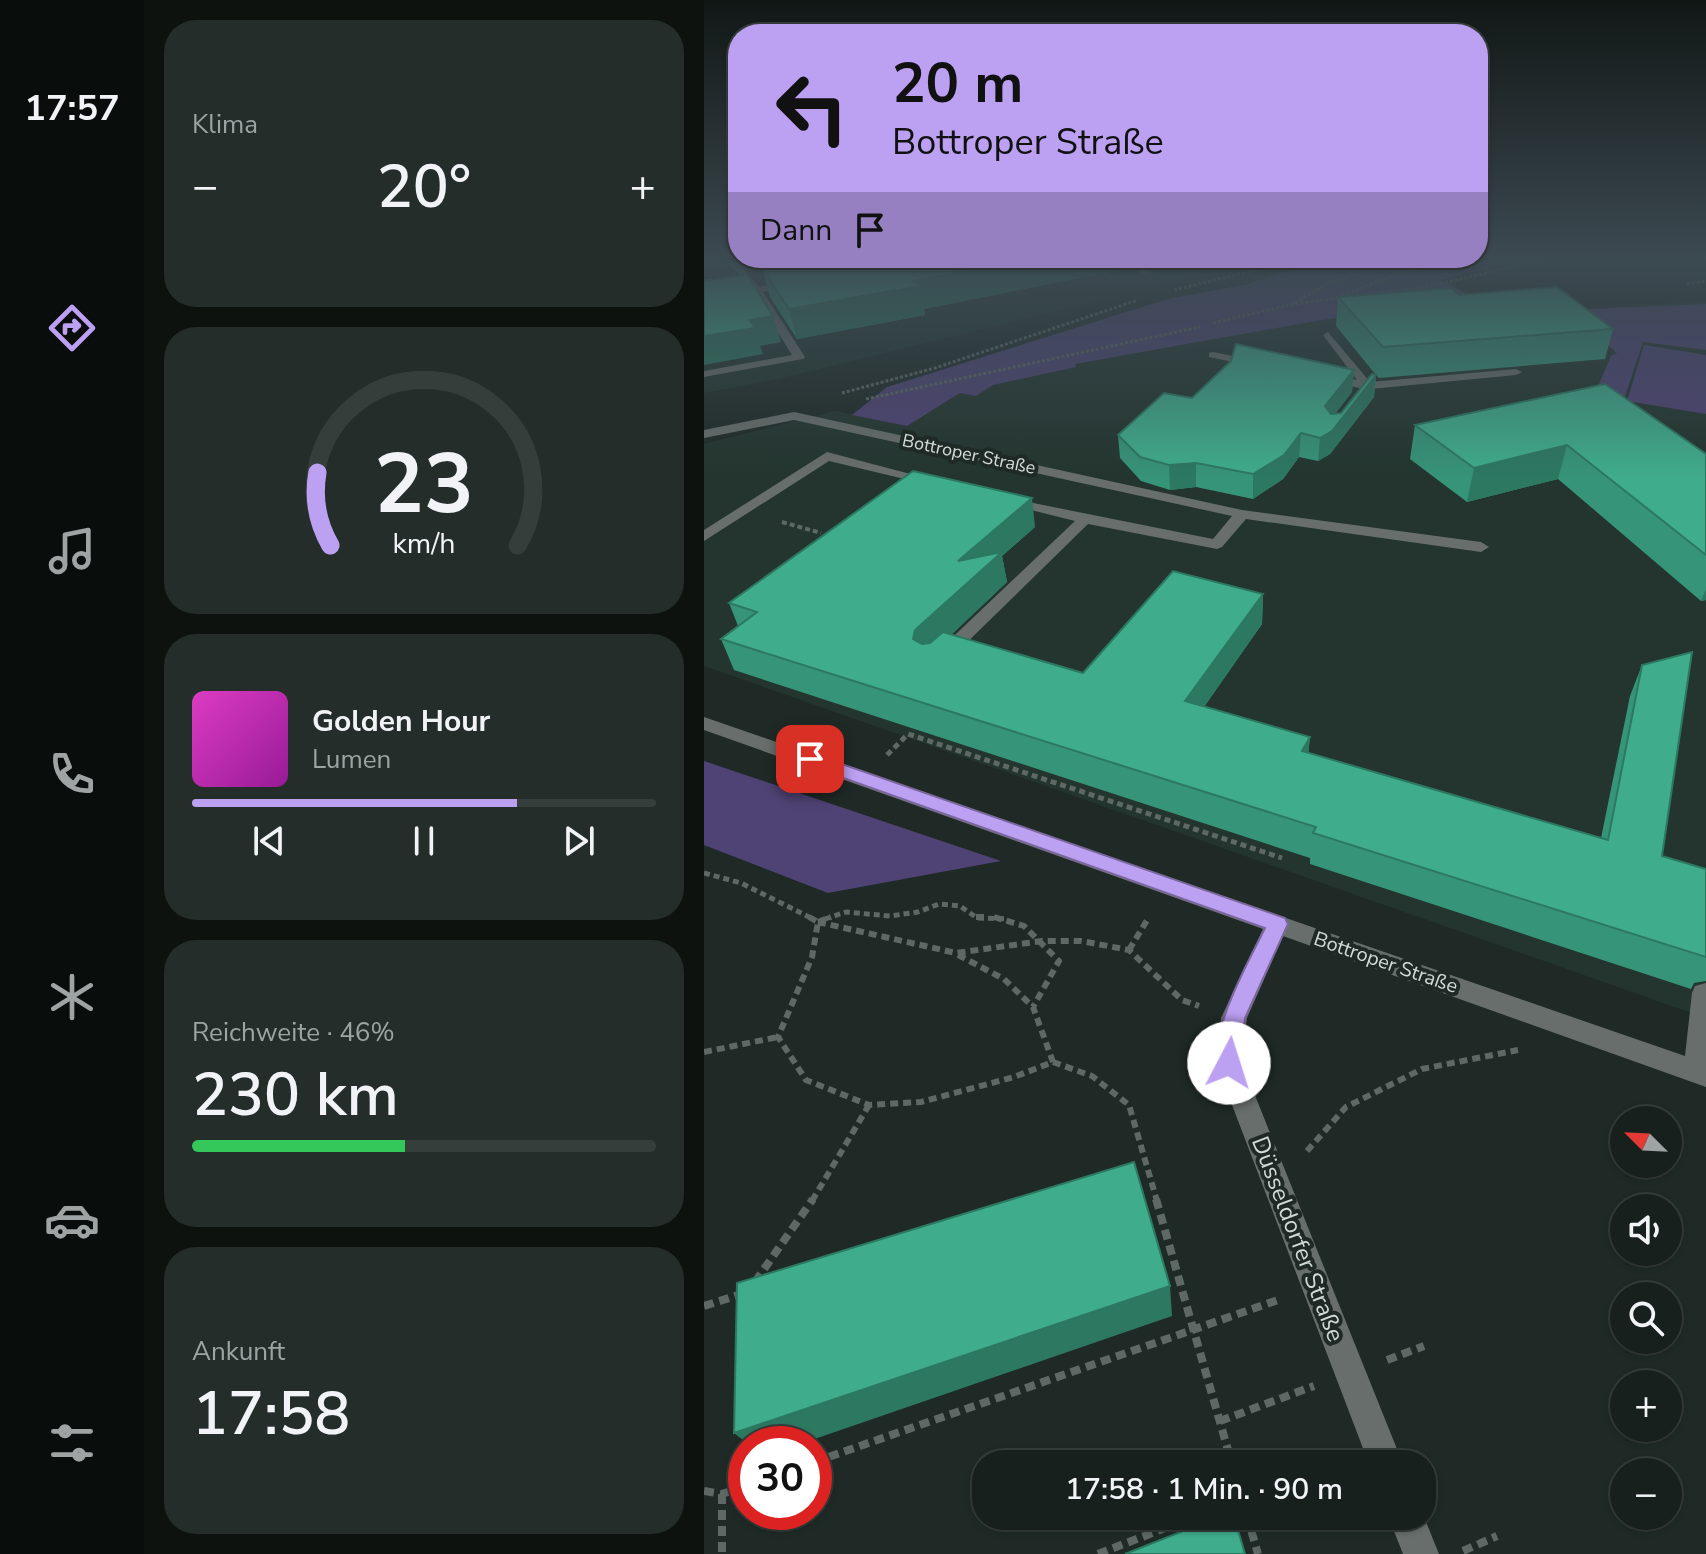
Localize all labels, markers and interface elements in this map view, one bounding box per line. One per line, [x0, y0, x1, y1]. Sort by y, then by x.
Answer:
text: 20 m [892, 45, 1023, 122]
icon: left [760, 56, 864, 160]
text: 17:57 [24, 84, 120, 133]
text: Klima [192, 107, 258, 142]
text: Bottroper Straße [892, 118, 1164, 167]
text: 20° [377, 146, 471, 228]
text: − [192, 157, 218, 217]
text: + [630, 157, 656, 217]
icon: arrive [848, 208, 892, 252]
text: Dann [760, 210, 832, 251]
icon: directions [44, 300, 100, 356]
text: 23 [374, 428, 474, 541]
street label: Bottroper Straße [900, 428, 1038, 480]
icon: music [44, 523, 100, 579]
text: km/h [393, 524, 455, 563]
text: Golden Hour [312, 701, 490, 742]
pin [776, 725, 844, 793]
icon: arrive [788, 737, 832, 781]
text: Lumen [312, 742, 391, 777]
icon: phone [44, 746, 100, 802]
icon: previous [247, 819, 291, 863]
icon: pause [402, 819, 446, 863]
icon: next [557, 819, 601, 863]
street label: Bottroper Straße [1310, 925, 1462, 1000]
icon: climate [44, 969, 100, 1025]
text: Reichweite · 46% [192, 1015, 395, 1050]
position arrow [1187, 1021, 1271, 1105]
text: 230 km [192, 1054, 399, 1136]
north arrow [1610, 1106, 1682, 1178]
map controls [1610, 1106, 1682, 1530]
street label: Düsseldorfer Straße [1244, 1132, 1352, 1346]
icon: car [44, 1192, 100, 1248]
button: sound [1610, 1194, 1682, 1266]
button: search [1610, 1282, 1682, 1354]
text: Ankunft [192, 1334, 285, 1369]
button: + [1610, 1370, 1682, 1442]
text: 17:58 [192, 1373, 350, 1455]
icon: filters [44, 1415, 100, 1471]
speed limit sign: 30 [728, 1426, 832, 1530]
button: − [1610, 1458, 1682, 1530]
text: 17:58 · 1 Min. · 90 m [1065, 1469, 1343, 1510]

